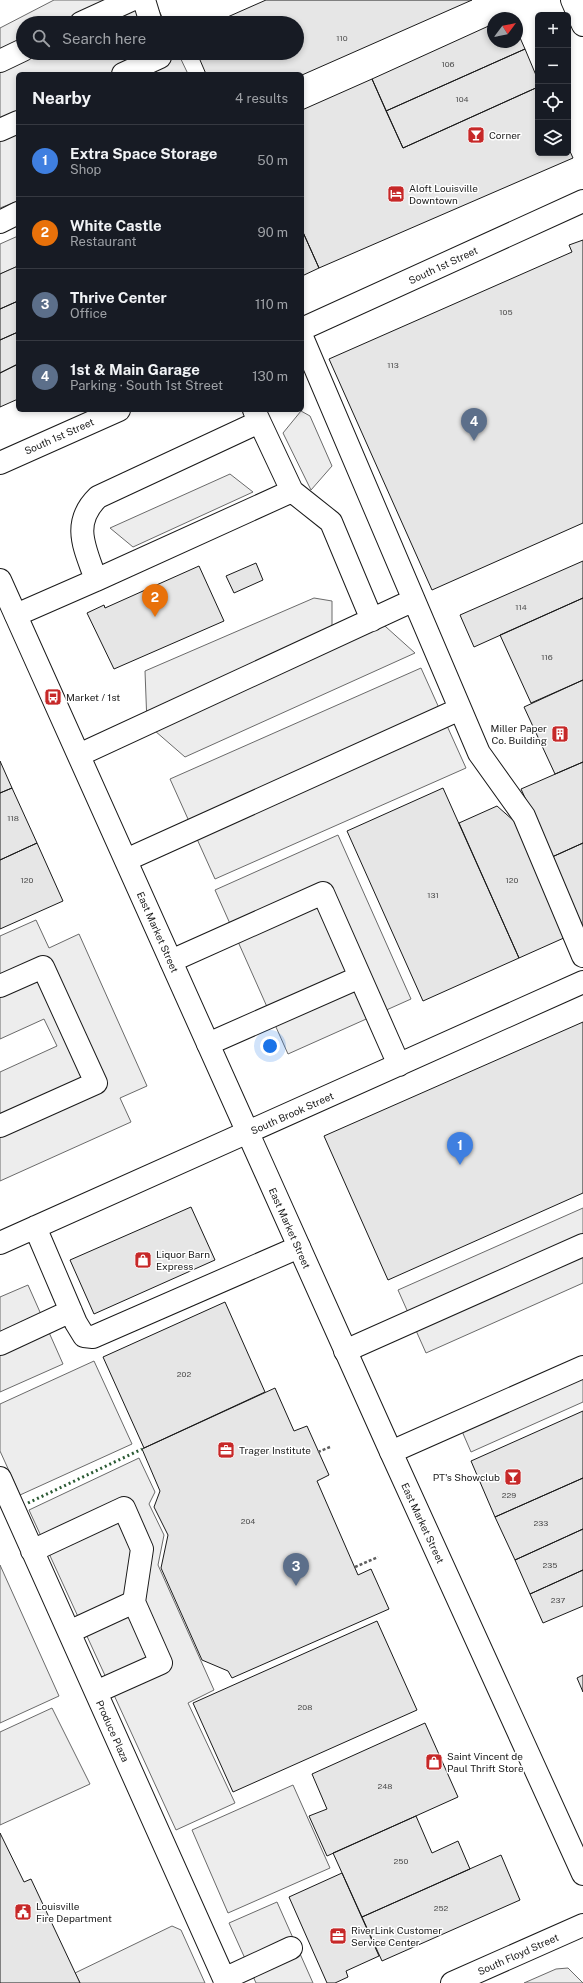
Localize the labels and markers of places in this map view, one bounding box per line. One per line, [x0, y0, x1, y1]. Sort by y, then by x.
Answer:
bar icon: Corner [466, 125, 486, 145]
place label: Corner [489, 129, 521, 141]
place label: Aloft Louisville Downtown [409, 182, 478, 206]
hotel icon: Aloft Louisville Downtown [386, 184, 406, 204]
pin: 4 [461, 408, 487, 441]
pin: 2 [142, 584, 168, 617]
bus stop icon: Market / 1st [43, 687, 63, 707]
place label: Market / 1st [66, 691, 120, 703]
place label: Miller Paper Co. Building [491, 722, 547, 746]
building icon: Miller Paper Co. Building [550, 724, 570, 744]
pin: 1 [447, 1132, 473, 1165]
place label: Liquor Barn Express [156, 1248, 210, 1272]
shop icon: Liquor Barn Express [133, 1250, 153, 1270]
office icon: Trager Institute [216, 1440, 236, 1460]
place label: Trager Institute [239, 1444, 311, 1456]
bar icon: PT's Showclub [503, 1467, 523, 1487]
place label: PT's Showclub [433, 1471, 500, 1483]
pin: 3 [283, 1553, 309, 1586]
place label: Saint Vincent de Paul Thrift Store [447, 1750, 524, 1774]
shop icon: Saint Vincent de Paul Thrift Store [424, 1752, 444, 1772]
place label: Louisville Fire Department [36, 1900, 112, 1924]
public building icon: Louisville Fire Department [13, 1902, 33, 1922]
place label: RiverLink Customer Service Center [351, 1924, 442, 1948]
office icon: RiverLink Customer Service Center [328, 1926, 348, 1946]

